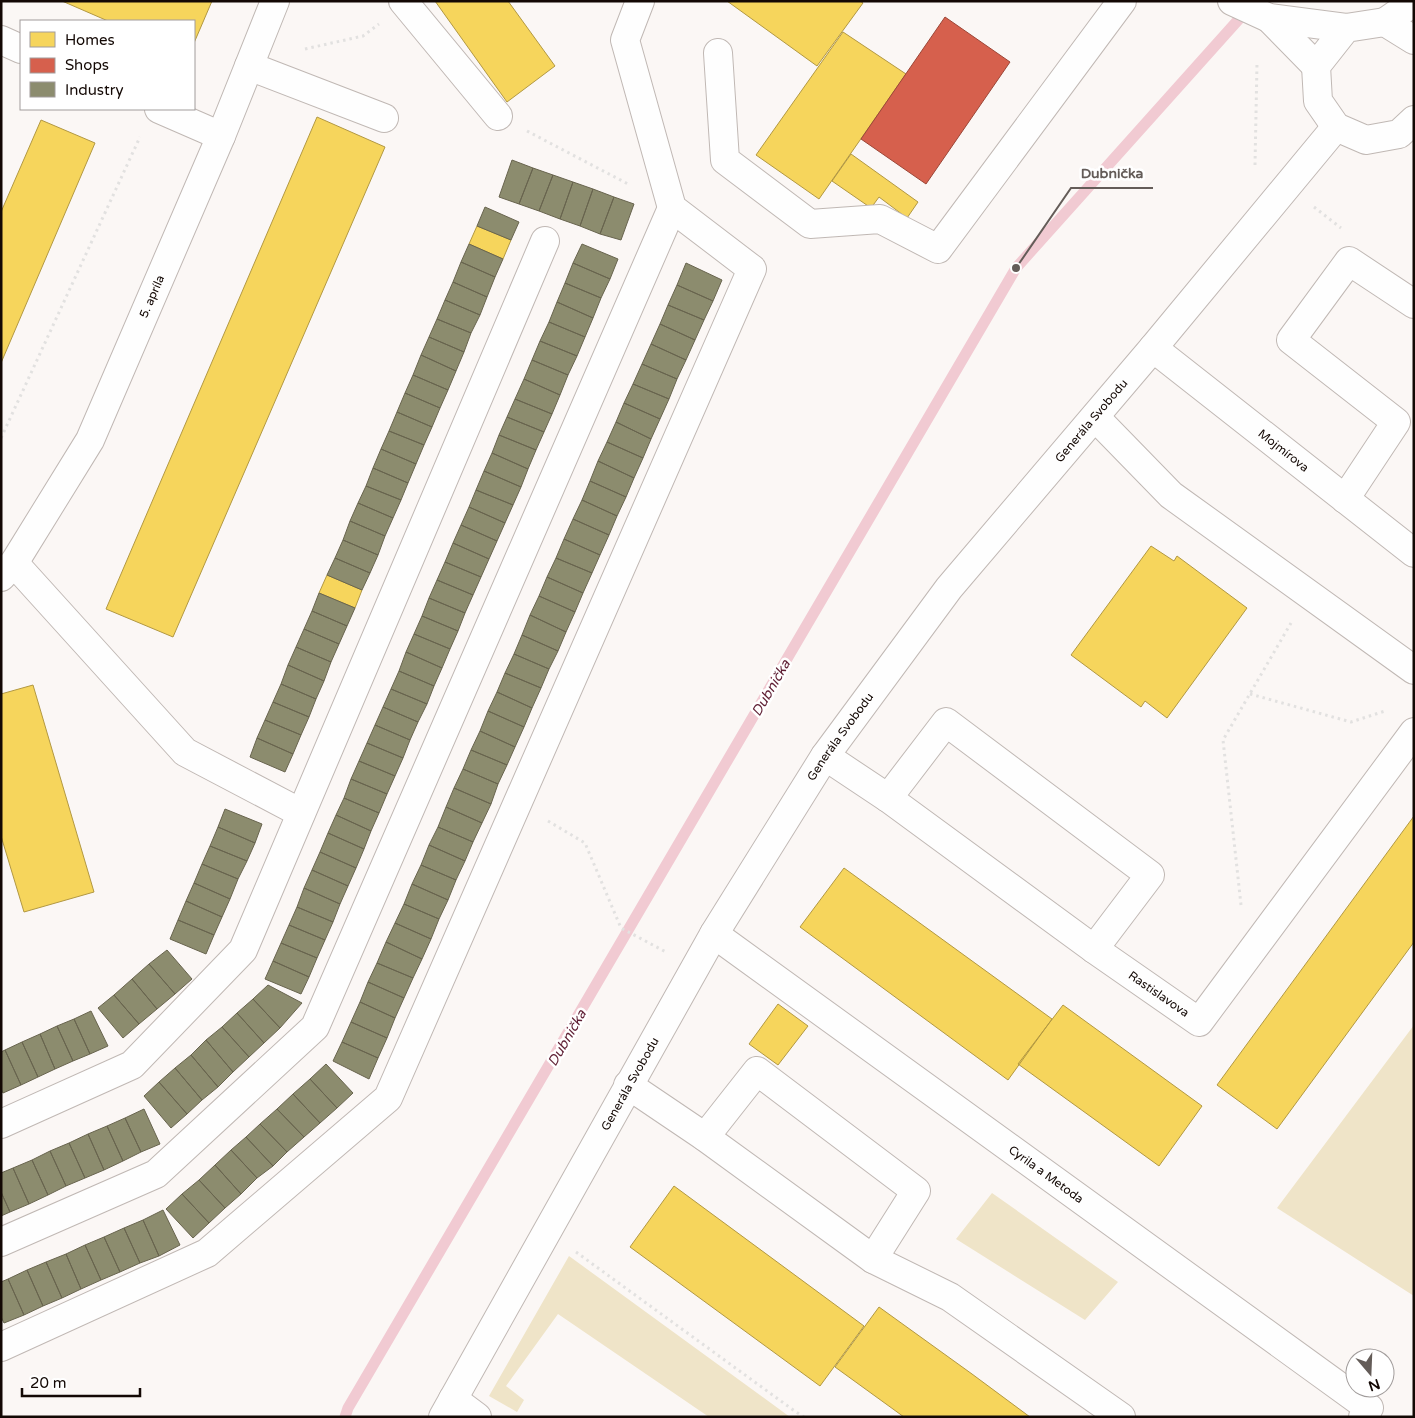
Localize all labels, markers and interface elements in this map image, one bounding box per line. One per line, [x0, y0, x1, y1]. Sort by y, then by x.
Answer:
legend [20, 20, 195, 110]
text: Homes [65, 31, 115, 49]
text: Shops [65, 56, 109, 74]
text: Industry [65, 81, 124, 99]
callout: Dubnička [1071, 159, 1153, 188]
text: Dubnička [1081, 165, 1143, 182]
street label: 5. apríla [136, 273, 167, 320]
street label: Generála Svobodu [1052, 376, 1130, 465]
street label: Mojmírova [1255, 426, 1312, 475]
water label: Dubnička [748, 656, 795, 719]
street label: Generála Svobodu [804, 690, 876, 783]
street label: Rastislavova [1126, 968, 1192, 1020]
water label: Dubnička [544, 1006, 591, 1069]
street label: Generála Svobodu [598, 1035, 662, 1133]
street label: Cyrila a Metoda [1006, 1143, 1086, 1206]
north arrow [1345, 1348, 1395, 1398]
scale bar [22, 1366, 140, 1398]
text: 20 m [30, 1374, 67, 1392]
text: N [1366, 1375, 1382, 1395]

